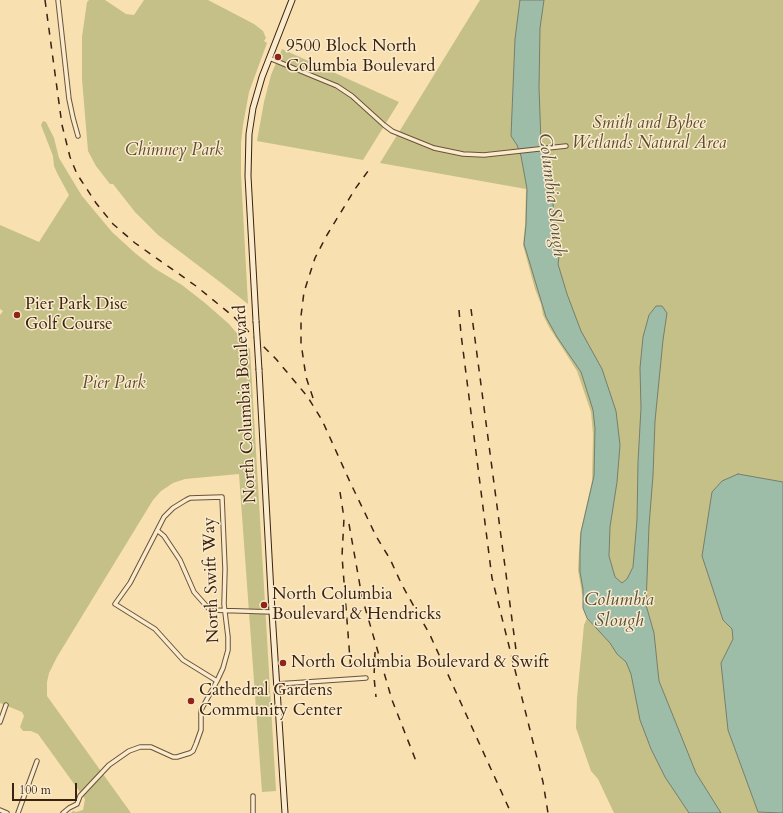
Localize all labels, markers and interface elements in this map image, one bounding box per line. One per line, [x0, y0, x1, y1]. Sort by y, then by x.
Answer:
place label: 9500 Block North Columbia Boulevard [286, 37, 435, 77]
marker: 9500 Block North Columbia Boulevard [273, 52, 283, 62]
park label: Smith and Bybee Wetlands Natural Area [572, 114, 726, 154]
water label: Columbia Slough [533, 132, 569, 258]
park label: Chimney Park [125, 141, 223, 161]
place label: Pier Park Disc Golf Course [25, 295, 128, 335]
street label: North Columbia Boulevard [231, 304, 261, 504]
marker: Pier Park Disc Golf Course [12, 310, 22, 320]
park label: Pier Park [82, 374, 146, 394]
street label: North Swift Way [200, 517, 224, 643]
place label: North Columbia Boulevard & Hendricks [272, 585, 441, 625]
water label: Columbia Slough [584, 590, 654, 632]
marker: North Columbia Boulevard & Hendricks [259, 600, 269, 610]
place label: North Columbia Boulevard & Swift [291, 653, 549, 673]
marker: North Columbia Boulevard & Swift [278, 658, 288, 668]
place label: Cathedral Gardens Community Center [199, 681, 342, 721]
marker: Cathedral Gardens Community Center [186, 696, 196, 706]
scale bar [14, 775, 79, 801]
text: 100 m [19, 782, 51, 798]

